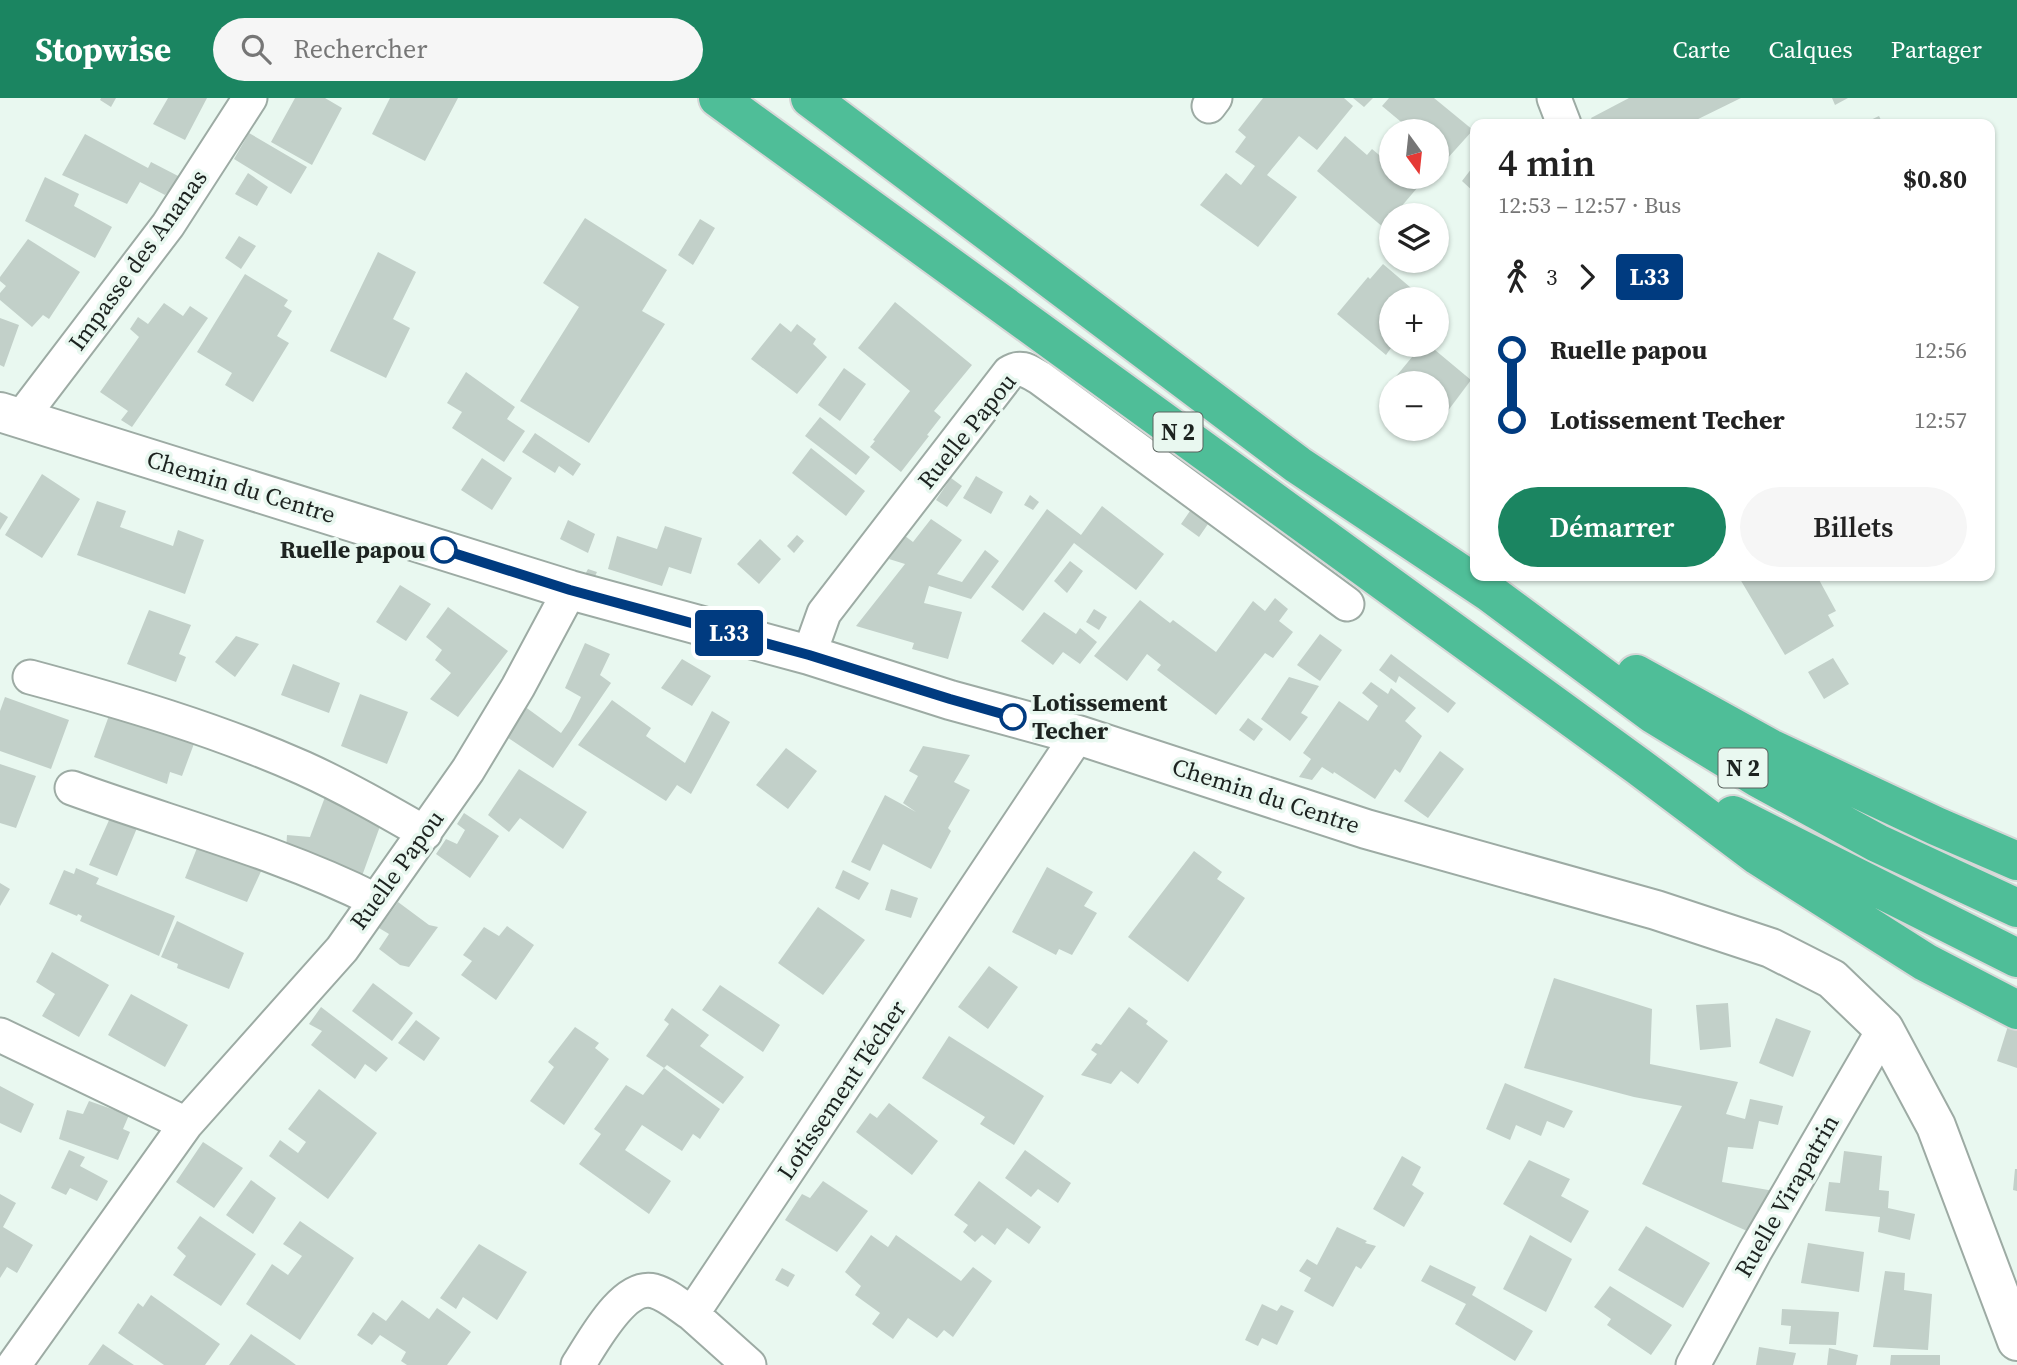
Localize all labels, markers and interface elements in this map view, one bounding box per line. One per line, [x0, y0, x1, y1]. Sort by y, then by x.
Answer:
search box [213, 18, 703, 81]
text: Stopwise [35, 27, 171, 72]
icon: search [237, 30, 275, 68]
text: Rechercher [293, 31, 427, 67]
text: Carte [1673, 33, 1731, 66]
text: Calques [1769, 33, 1853, 66]
text: Partager [1891, 33, 1982, 66]
north arrow [1379, 119, 1449, 189]
map controls [1379, 119, 1449, 441]
text: 4 min [1498, 137, 1596, 189]
text: $0.80 [1903, 161, 1967, 197]
street label: Impasse des Ananas [61, 162, 215, 357]
text: 12:53 – 12:57 · Bus [1498, 189, 1681, 221]
button: layers [1379, 203, 1449, 273]
icon: walk [1498, 258, 1536, 296]
icon: forward [1568, 258, 1606, 296]
text: L33 [1630, 260, 1669, 293]
text: 3 [1546, 261, 1558, 293]
button: + [1379, 287, 1449, 357]
text: Ruelle papou [1550, 332, 1707, 368]
text: 12:56 [1914, 334, 1967, 366]
street label: Ruelle Papou [910, 366, 1024, 495]
button: − [1379, 371, 1449, 441]
text: Lotissement Techer [1550, 402, 1785, 438]
text: 12:57 [1914, 404, 1967, 436]
road number: N 2 [1154, 412, 1202, 452]
street label: Chemin du Centre [143, 442, 339, 531]
button: Démarrer [1498, 487, 1726, 567]
button: Billets [1740, 487, 1967, 567]
place label: Ruelle papou [280, 533, 425, 566]
marker: Ruelle papou [431, 537, 457, 563]
line badge: L33 [689, 610, 769, 656]
text: L33 [709, 616, 749, 649]
place label: Lotissement Techer [1032, 686, 1168, 747]
marker: Lotissement Techer [1000, 704, 1026, 730]
road number: N 2 [1718, 748, 1768, 788]
street label: Chemin du Centre [1168, 750, 1364, 841]
street label: Ruelle Papou [342, 803, 451, 936]
street label: Lotissement Técher [769, 994, 914, 1186]
street label: Ruelle Virapatrin [1727, 1108, 1847, 1283]

